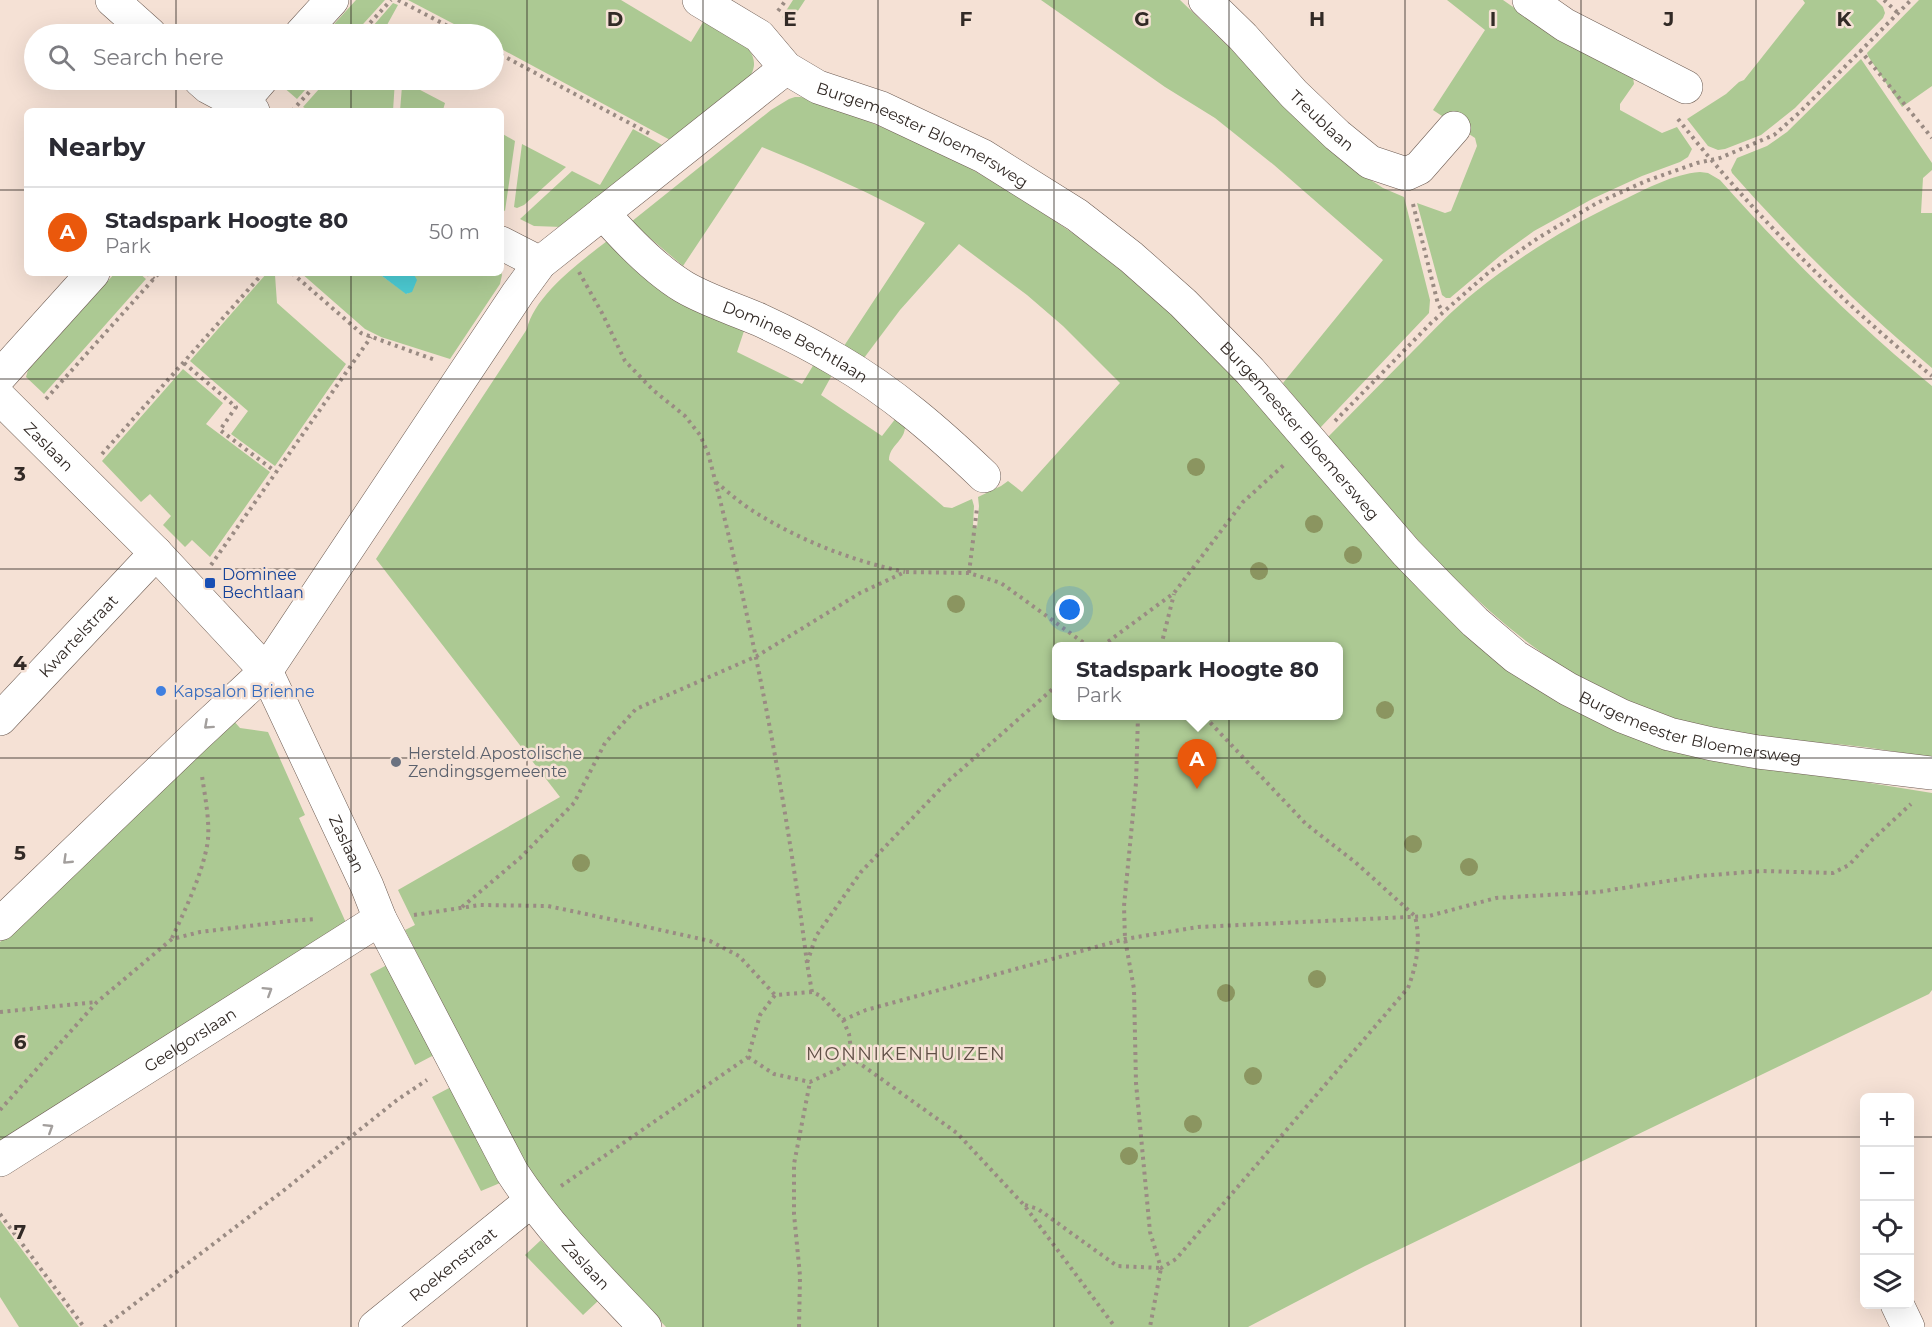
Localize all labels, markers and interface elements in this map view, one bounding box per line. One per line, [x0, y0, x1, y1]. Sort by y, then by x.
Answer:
text: D [607, 7, 623, 31]
text: E [783, 7, 797, 31]
text: F [960, 7, 973, 31]
text: G [1134, 7, 1150, 31]
text: H [1309, 7, 1325, 31]
text: I [1490, 7, 1496, 31]
text: J [1663, 7, 1674, 31]
text: K [1837, 7, 1853, 31]
search box [24, 24, 504, 90]
icon: search [45, 41, 78, 74]
text: Search here [93, 44, 224, 71]
street label: Burgemeester Bloemersweg [814, 78, 1032, 191]
street label: Treublaan [1286, 86, 1358, 155]
text: Nearby [48, 131, 145, 163]
text: Stadspark Hoogte 80 [105, 207, 348, 234]
text: A [60, 220, 75, 244]
text: 50 m [429, 220, 480, 244]
text: Park [105, 234, 151, 258]
street label: Dominee Bechtlaan [720, 296, 872, 386]
street label: Burgemeester Bloemersweg [1216, 337, 1383, 524]
street label: Zaslaan [20, 418, 78, 475]
text: 3 [13, 462, 26, 486]
place label: Dominee Bechtlaan [222, 565, 304, 602]
marker: Dominee Bechtlaan [203, 576, 217, 590]
street label: Kwartelstraat [35, 590, 122, 681]
your location [1055, 595, 1084, 624]
popup [1052, 642, 1343, 720]
text: 4 [13, 651, 27, 675]
text: Stadspark Hoogte 80 [1076, 656, 1319, 683]
place label: Kapsalon Brienne [173, 682, 315, 701]
text: Park [1076, 683, 1122, 707]
marker: Kapsalon Brienne [154, 684, 168, 698]
street label: Burgemeester Bloemersweg [1576, 687, 1802, 767]
one-way arrow [204, 718, 214, 729]
pin: A [1178, 740, 1216, 789]
place label: Hersteld Apostolische Zendingsgemeente [408, 744, 582, 781]
marker: Hersteld Apostolische Zendingsgemeente [389, 755, 403, 769]
street label: Zaslaan [325, 812, 369, 876]
text: 5 [14, 841, 26, 865]
one-way arrow [63, 853, 74, 864]
one-way arrow [262, 986, 272, 998]
street label: Geelgorslaan [140, 1003, 240, 1076]
text: 6 [14, 1030, 27, 1054]
district label: MONNIKENHUIZEN [806, 1043, 1006, 1065]
map controls [1860, 1093, 1914, 1309]
button: + [1860, 1093, 1914, 1147]
one-way arrow [43, 1125, 54, 1136]
button: − [1860, 1147, 1914, 1201]
button: locate [1860, 1201, 1914, 1255]
text: 7 [14, 1220, 26, 1244]
street label: Roekenstraat [405, 1223, 501, 1305]
street label: Zaslaan [558, 1235, 614, 1293]
button: layers [1860, 1255, 1914, 1309]

